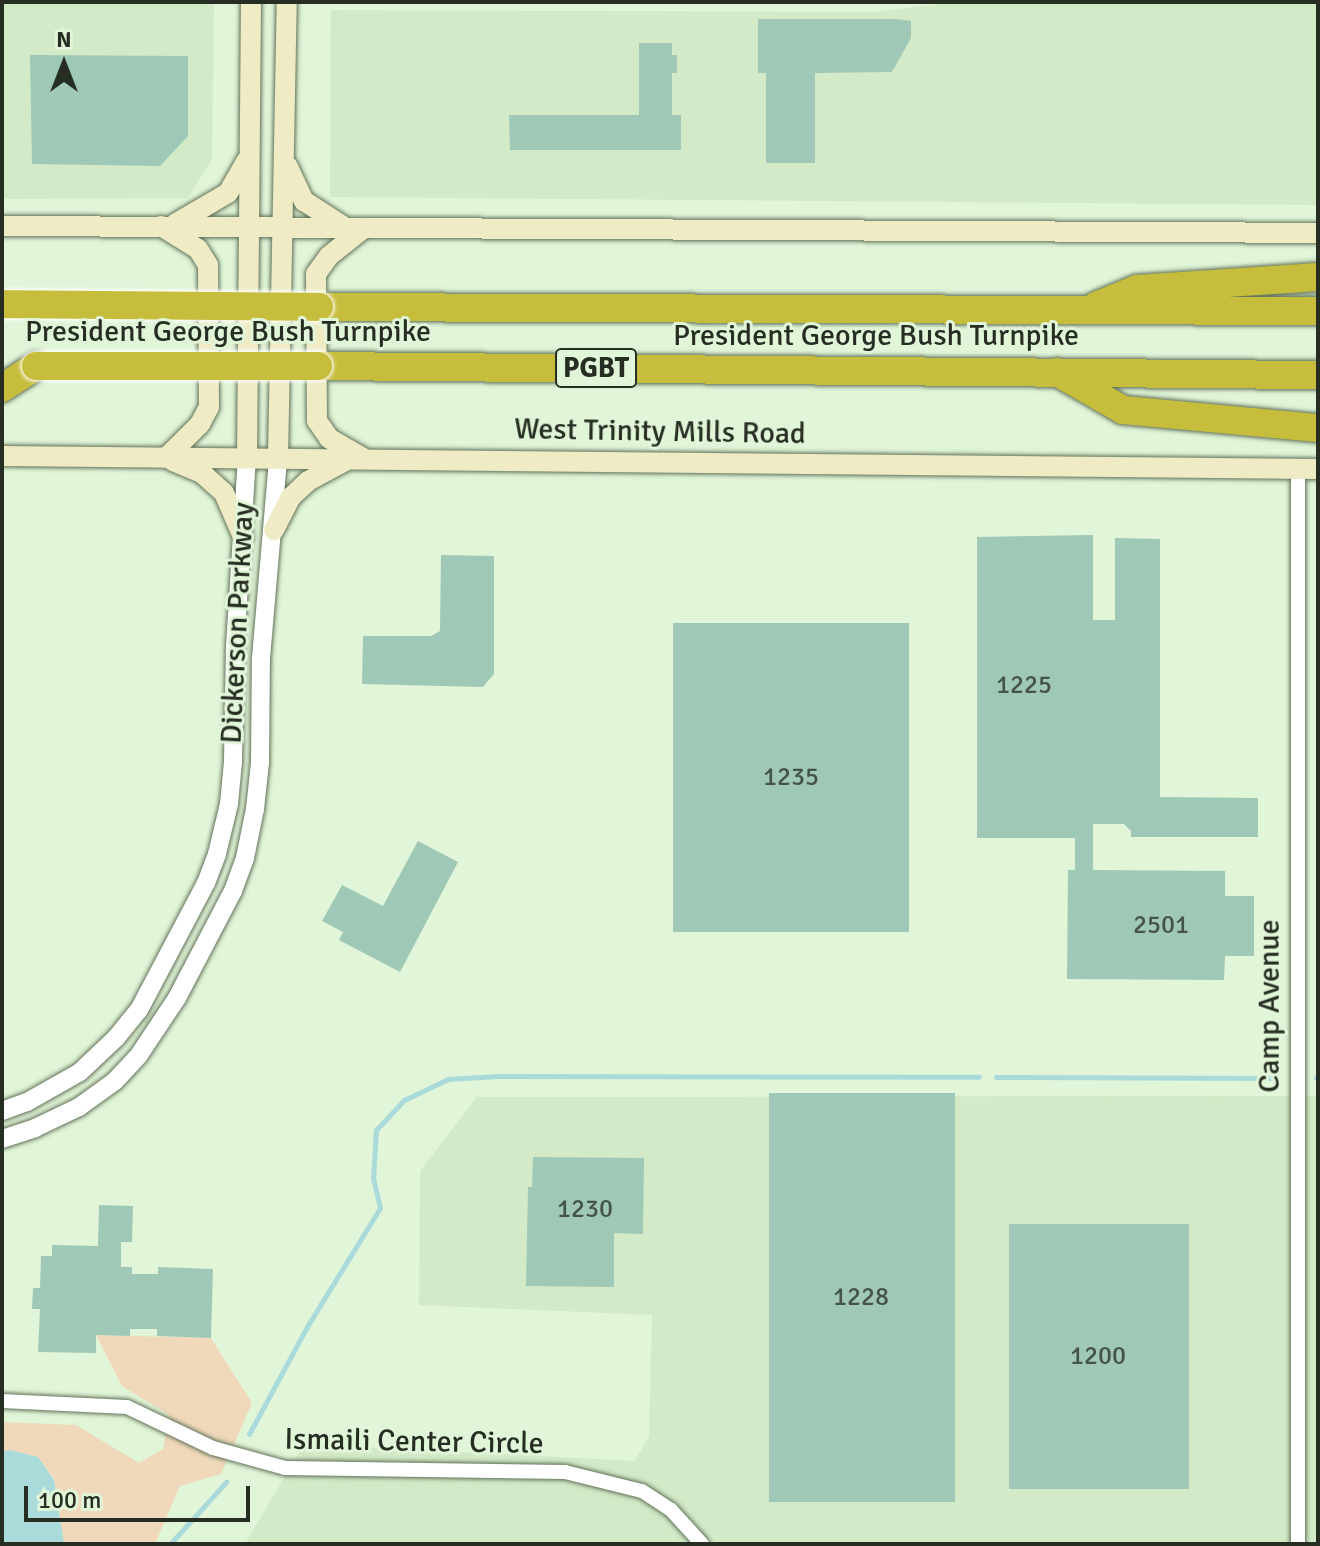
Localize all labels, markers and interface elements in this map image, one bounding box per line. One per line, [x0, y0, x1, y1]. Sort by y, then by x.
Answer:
north arrow [24, 24, 104, 104]
text: N [56, 26, 72, 53]
street label: President George Bush Turnpike [25, 314, 431, 350]
street label: President George Bush Turnpike [673, 318, 1079, 354]
road number: PGBT [554, 344, 638, 392]
street label: West Trinity Mills Road [514, 411, 806, 453]
street label: Dickerson Parkway [214, 501, 262, 745]
house number: 1225 [996, 670, 1052, 702]
house number: 1235 [763, 762, 819, 794]
house number: 2501 [1133, 910, 1189, 942]
street label: Camp Avenue [1252, 919, 1288, 1093]
house number: 1230 [557, 1194, 613, 1226]
house number: 1228 [833, 1282, 889, 1314]
house number: 1200 [1070, 1341, 1126, 1373]
street label: Ismaili Center Circle [284, 1422, 544, 1462]
scale bar [28, 1470, 254, 1520]
text: 100 m [38, 1485, 101, 1515]

